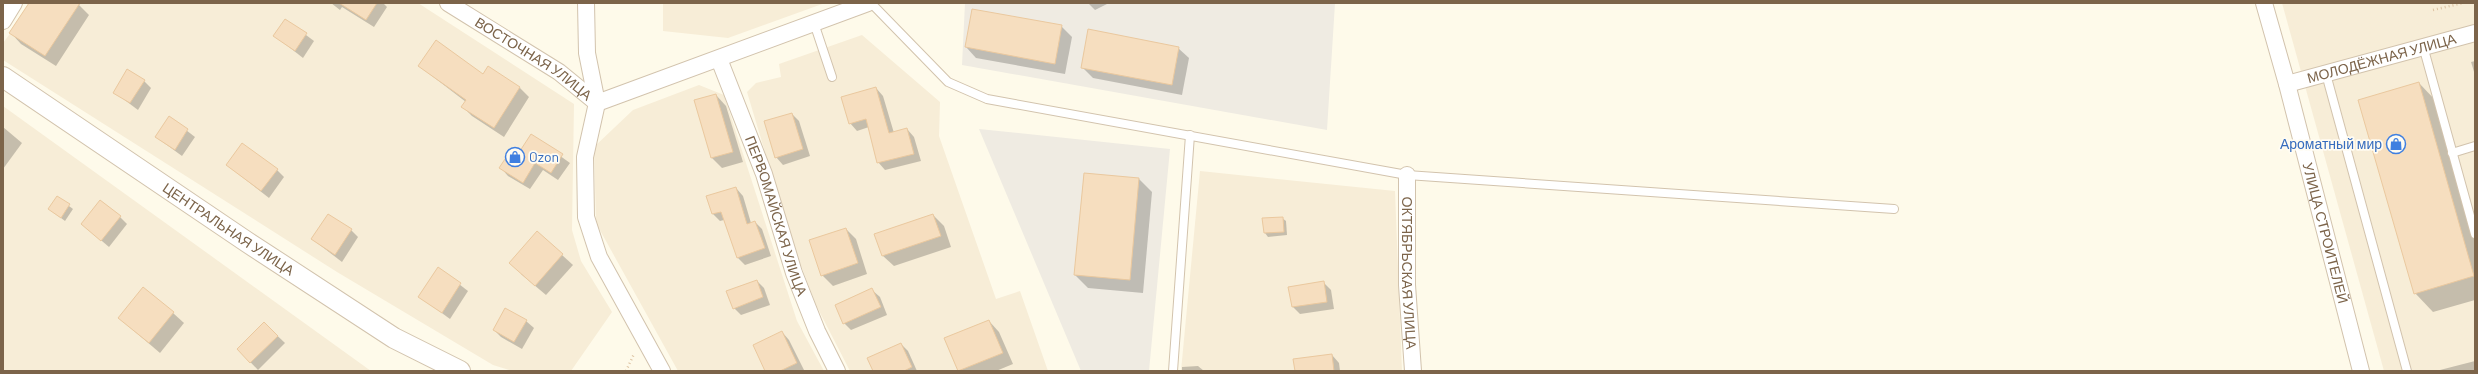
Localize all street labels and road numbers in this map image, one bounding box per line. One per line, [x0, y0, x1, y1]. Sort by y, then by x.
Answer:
street label: ВОСТОЧНАЯ УЛИЦА [472, 13, 596, 104]
street label: МОЛОДЁЖНАЯ УЛИЦА [2305, 29, 2459, 86]
street label: ПЕРВОМАЙСКАЯ УЛИЦА [742, 133, 811, 299]
street label: УЛИЦА СТРОИТЕЛЕЙ [2300, 161, 2352, 305]
street label: ЦЕНТРАЛЬНАЯ УЛИЦА [160, 179, 298, 279]
street label: ОКТЯБРЬСКАЯ УЛИЦА [1399, 197, 1421, 350]

